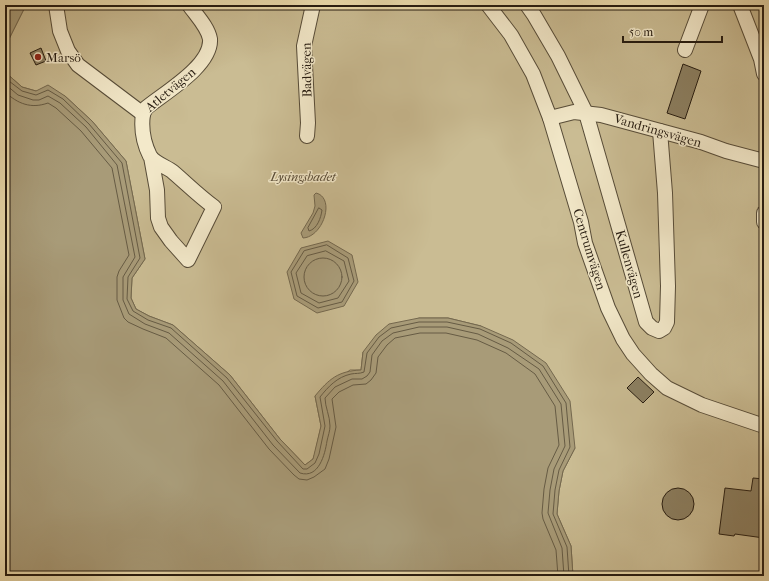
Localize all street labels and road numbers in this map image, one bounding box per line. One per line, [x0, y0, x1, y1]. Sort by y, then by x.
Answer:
street label: Badvägen [299, 42, 314, 98]
street label: Atletvägen [141, 64, 199, 115]
street label: Vandringsvägen [611, 111, 704, 150]
street label: Centrumvägen [570, 207, 609, 292]
street label: Kullenvägen [613, 228, 647, 301]

